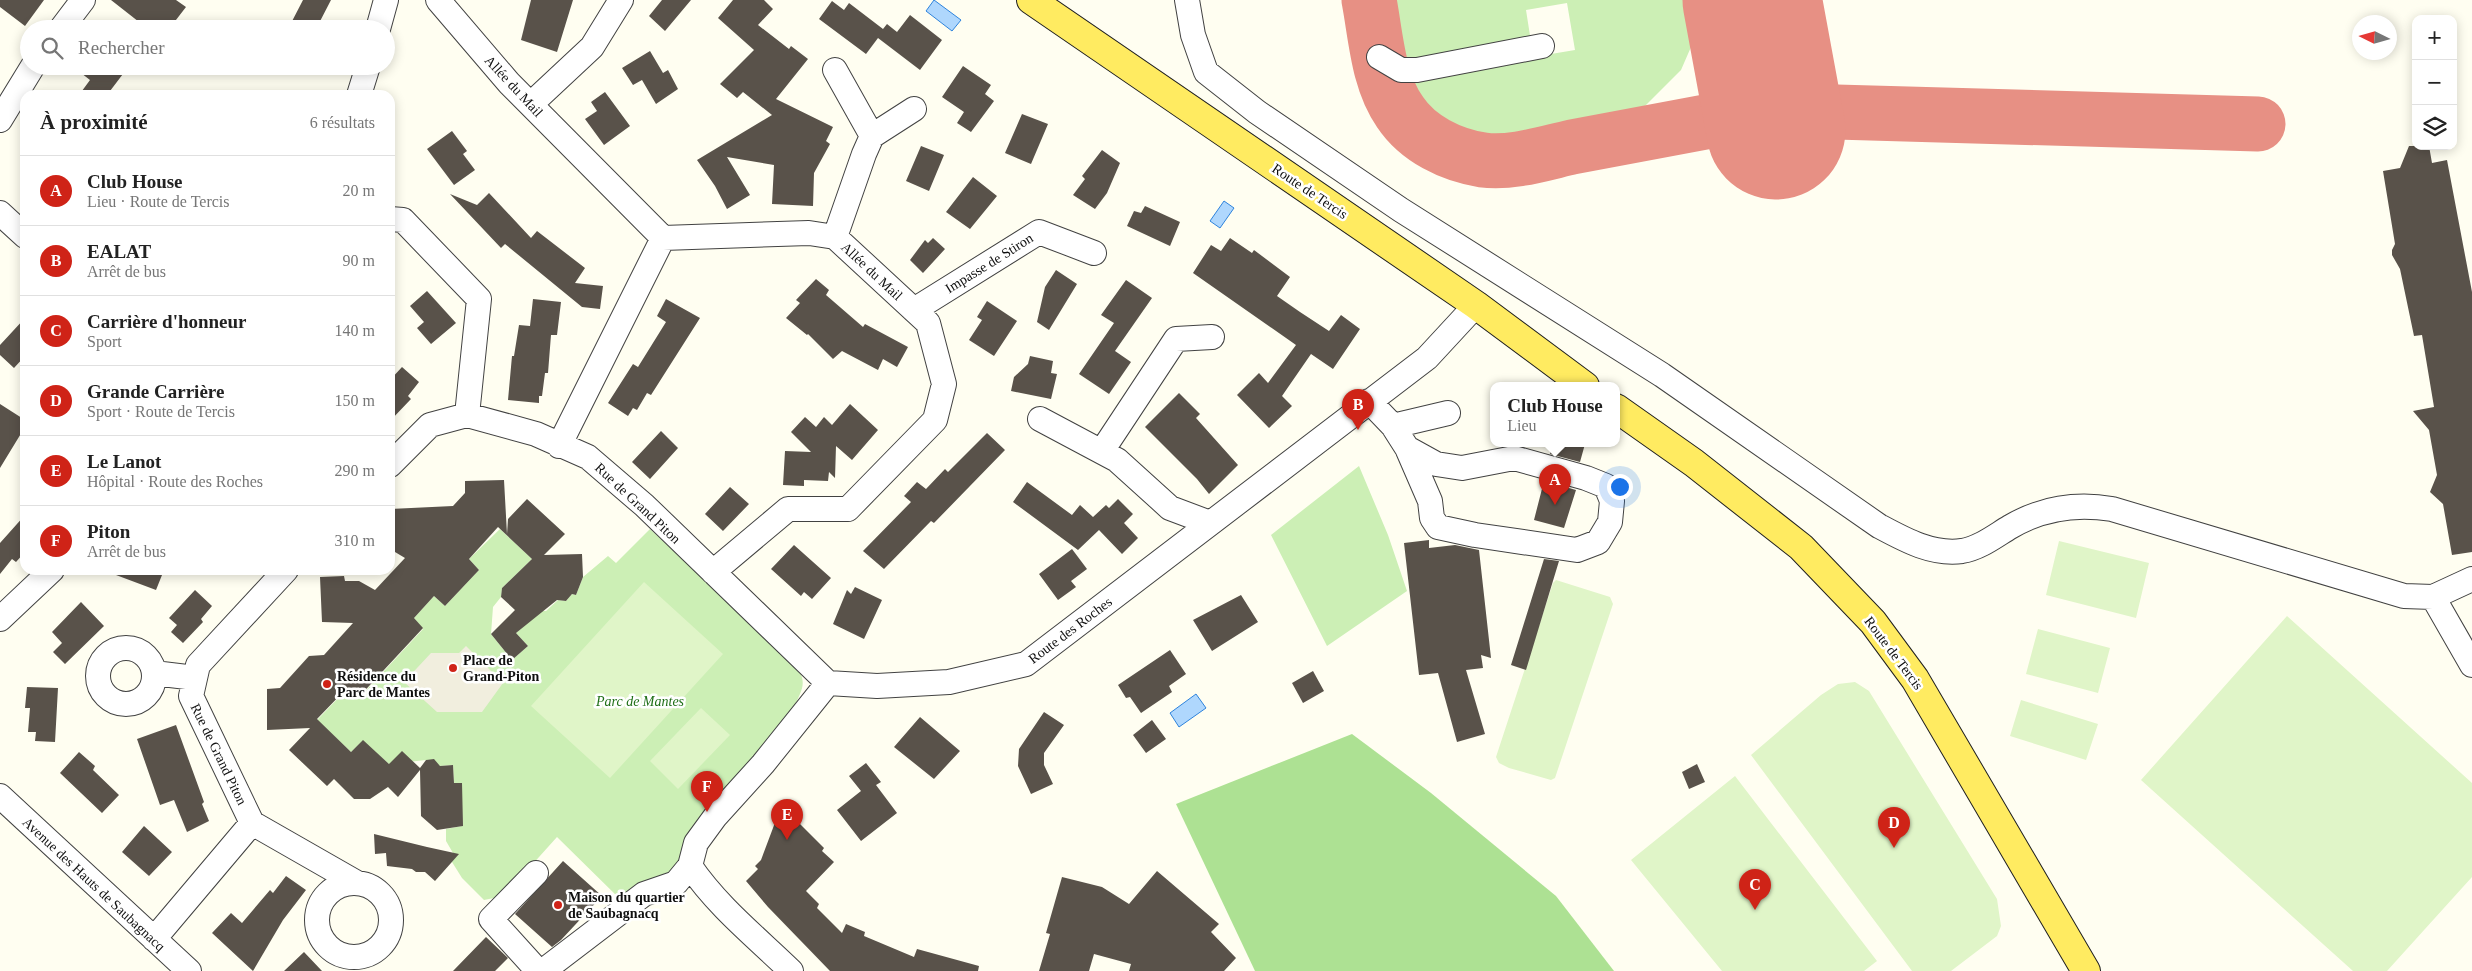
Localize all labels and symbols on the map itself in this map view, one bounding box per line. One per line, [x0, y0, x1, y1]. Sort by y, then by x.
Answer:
north arrow [2352, 15, 2397, 60]
street label: Allée du Mail [482, 53, 546, 120]
street label: Route de Tercis [1269, 161, 1350, 222]
street label: Impasse de Stiron [943, 230, 1036, 296]
street label: Allée du Mail [838, 239, 905, 303]
pin: B [1342, 389, 1374, 430]
street label: Rue de Grand Piton [592, 460, 683, 547]
pin: A [1539, 464, 1571, 505]
your location [1607, 474, 1633, 500]
street label: Route des Roches [1026, 594, 1115, 667]
street label: Route de Tercis [1861, 614, 1926, 693]
place label: Place de Grand-Piton [463, 653, 539, 684]
marker: Place de Grand-Piton [447, 662, 459, 674]
place label: Résidence du Parc de Mantes [337, 669, 431, 700]
marker: Résidence du Parc de Mantes [321, 678, 333, 690]
park label: Parc de Mantes [595, 694, 685, 709]
street label: Rue de Grand Piton [188, 701, 250, 807]
pin: F [691, 771, 723, 812]
pin: E [771, 799, 803, 840]
pin: D [1878, 807, 1910, 848]
street label: Avenue des Hauts de Saubagnacq [20, 815, 168, 954]
pin: C [1739, 869, 1771, 910]
place label: Maison du quartier de Saubagnacq [568, 890, 685, 921]
marker: Maison du quartier de Saubagnacq [552, 899, 564, 911]

